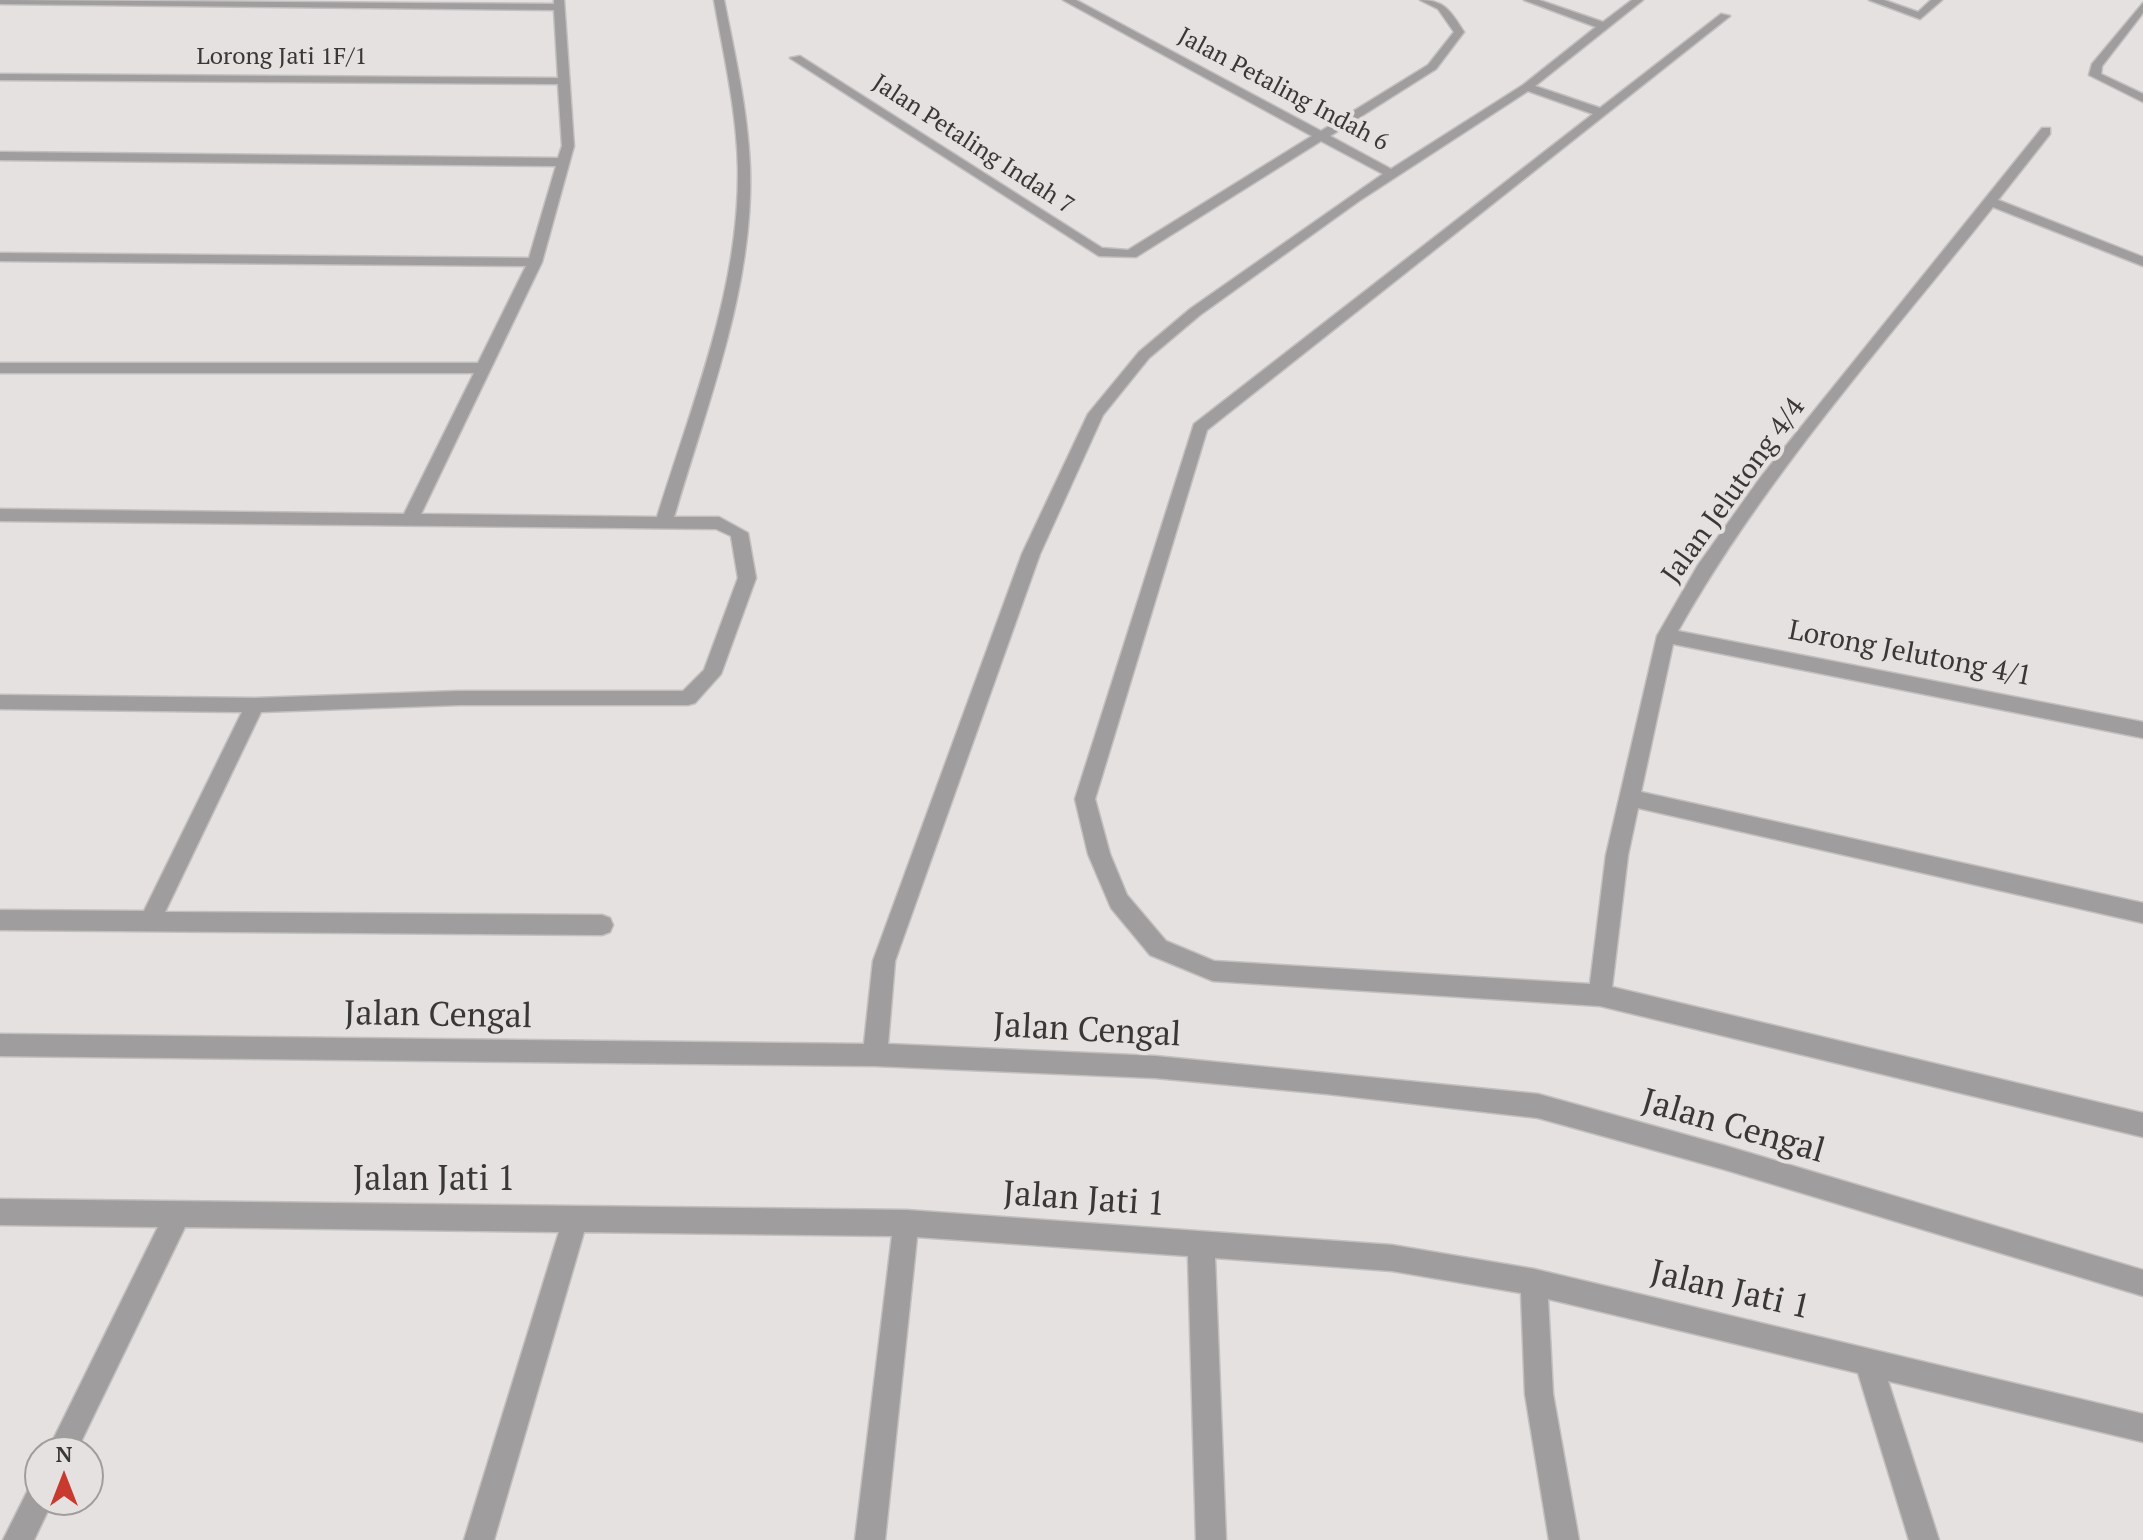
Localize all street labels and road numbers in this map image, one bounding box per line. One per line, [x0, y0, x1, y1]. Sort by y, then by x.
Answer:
street label: Jalan Petaling Indah 6 [1173, 22, 1393, 158]
street label: Lorong Jati 1F/1 [197, 43, 367, 71]
street label: Jalan Petaling Indah 7 [867, 69, 1079, 221]
street label: Jalan Jelutong 4/4 [1655, 392, 1813, 590]
street label: Lorong Jelutong 4/1 [1786, 614, 2034, 694]
street label: Jalan Cengal [344, 994, 532, 1038]
street label: Jalan Cengal [992, 1006, 1182, 1056]
street label: Jalan Cengal [1637, 1081, 1829, 1173]
street label: Jalan Jati 1 [353, 1160, 515, 1200]
street label: Jalan Jati 1 [1001, 1174, 1167, 1226]
street label: Jalan Jati 1 [1646, 1253, 1814, 1329]

